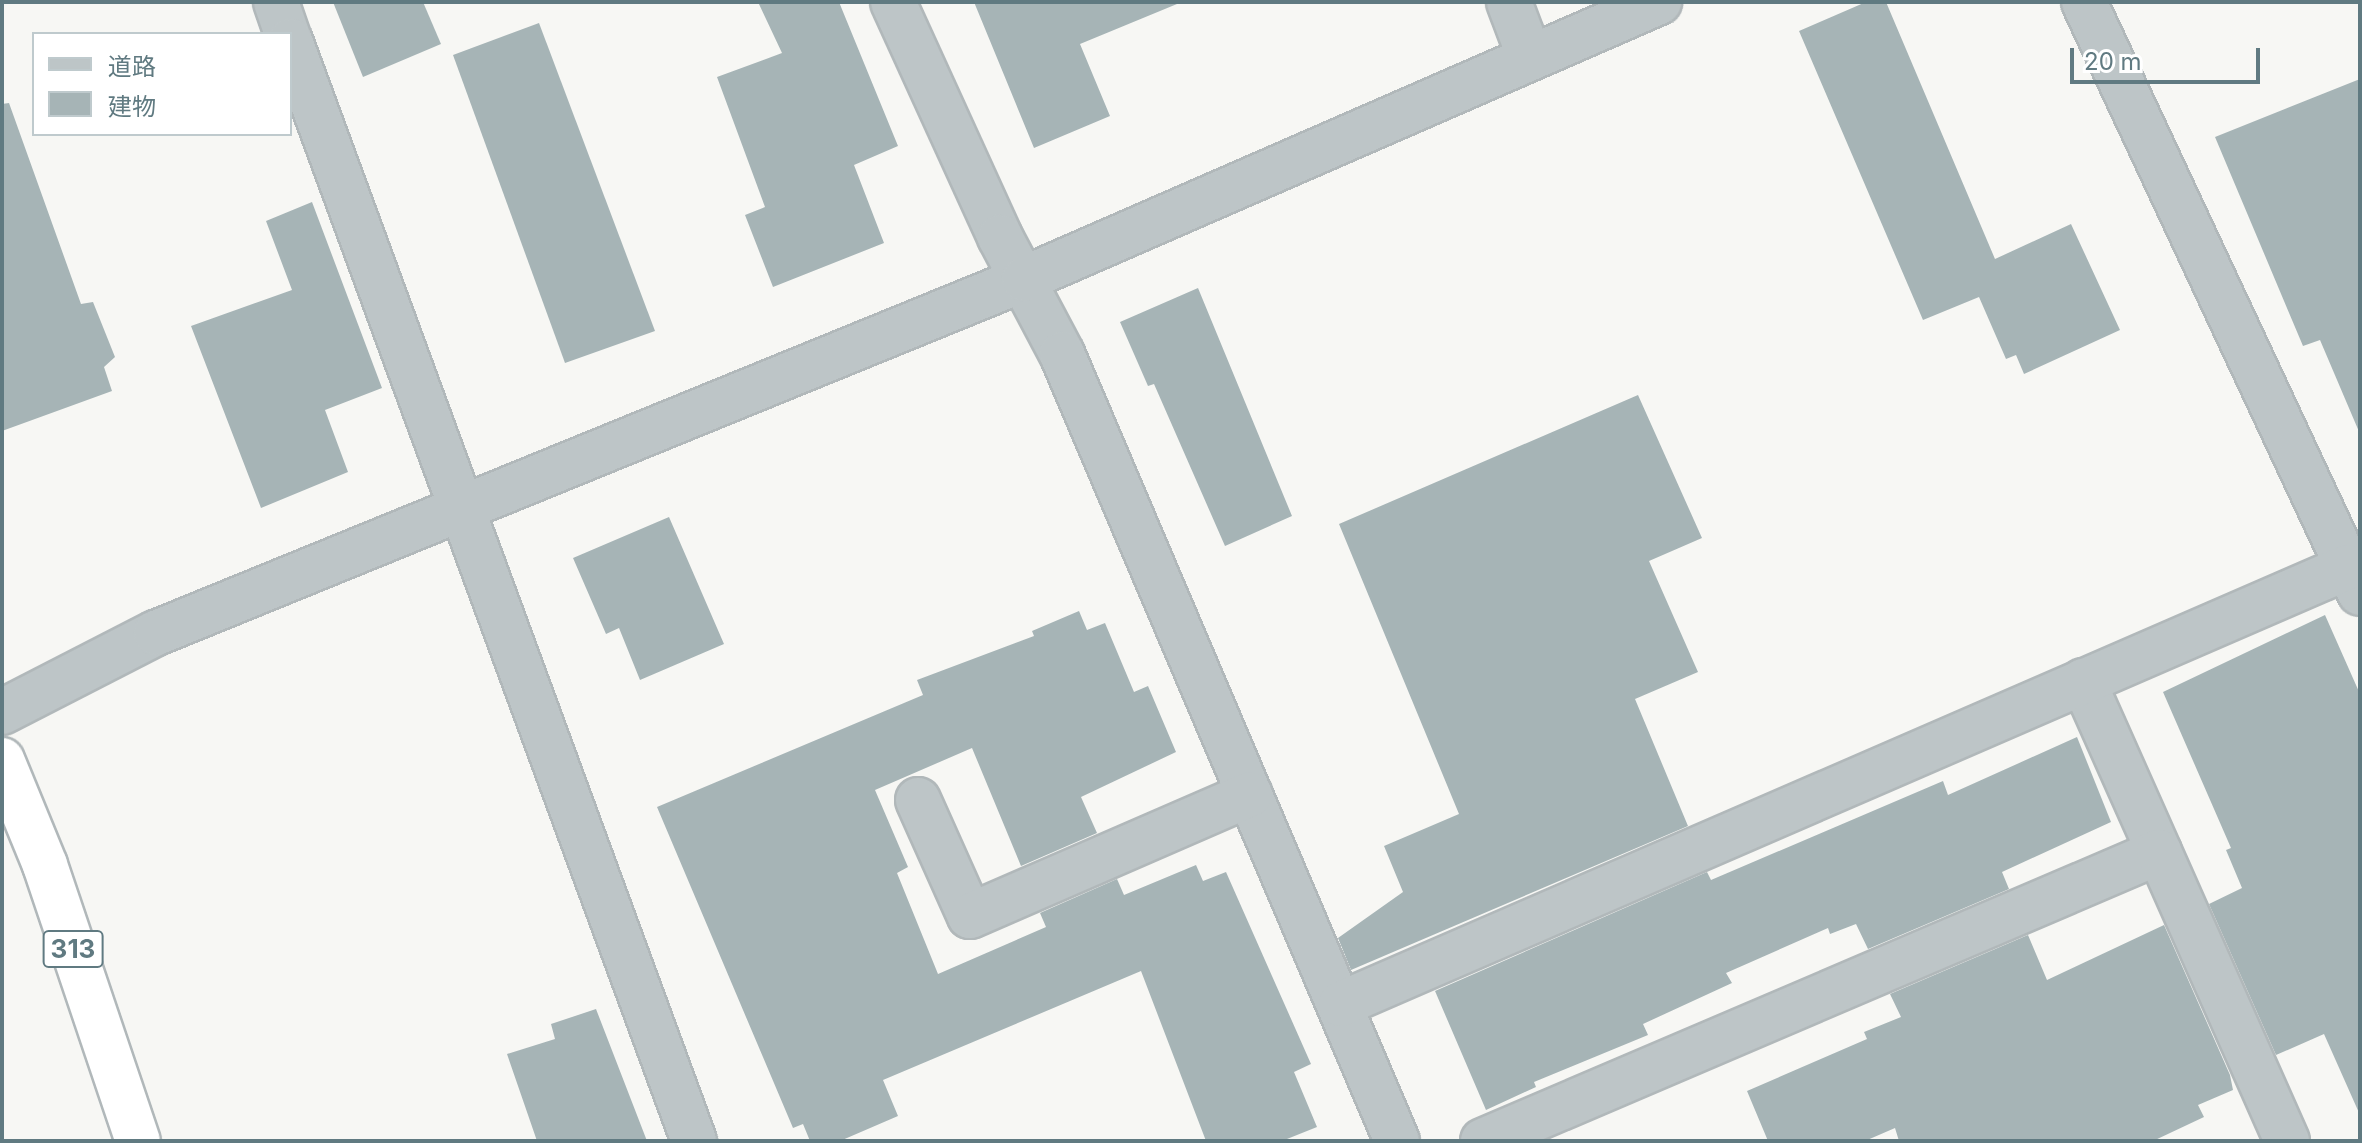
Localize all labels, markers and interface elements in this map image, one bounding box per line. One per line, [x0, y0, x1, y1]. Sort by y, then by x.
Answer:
legend [32, 32, 292, 136]
scale bar [2074, 32, 2264, 82]
text: 20 m [2084, 47, 2142, 76]
text: 道路 [108, 52, 156, 81]
text: 建物 [108, 92, 156, 121]
road number: 313 [41, 927, 105, 971]

